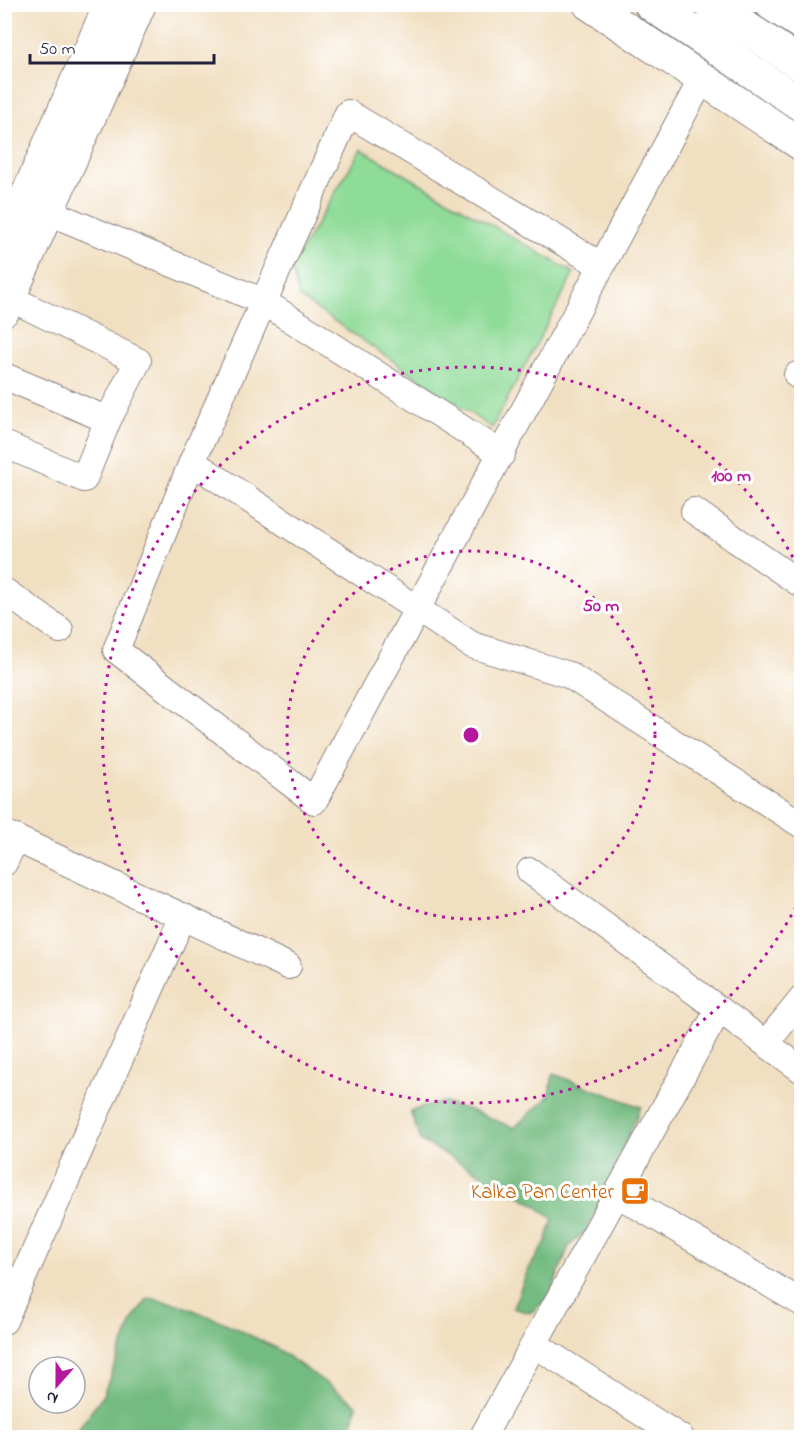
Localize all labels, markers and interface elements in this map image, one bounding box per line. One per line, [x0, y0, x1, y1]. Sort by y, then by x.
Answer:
scale bar [30, 27, 214, 65]
text: 50 m [39, 37, 76, 63]
text: 100 m [711, 464, 751, 490]
text: 50 m [583, 594, 619, 620]
centre of rings [461, 725, 481, 745]
cafe icon: Kalka Pan Center [619, 1175, 651, 1207]
place label: Kalka Pan Center [471, 1178, 614, 1208]
north arrow [27, 1355, 87, 1415]
text: N [43, 1384, 62, 1410]

